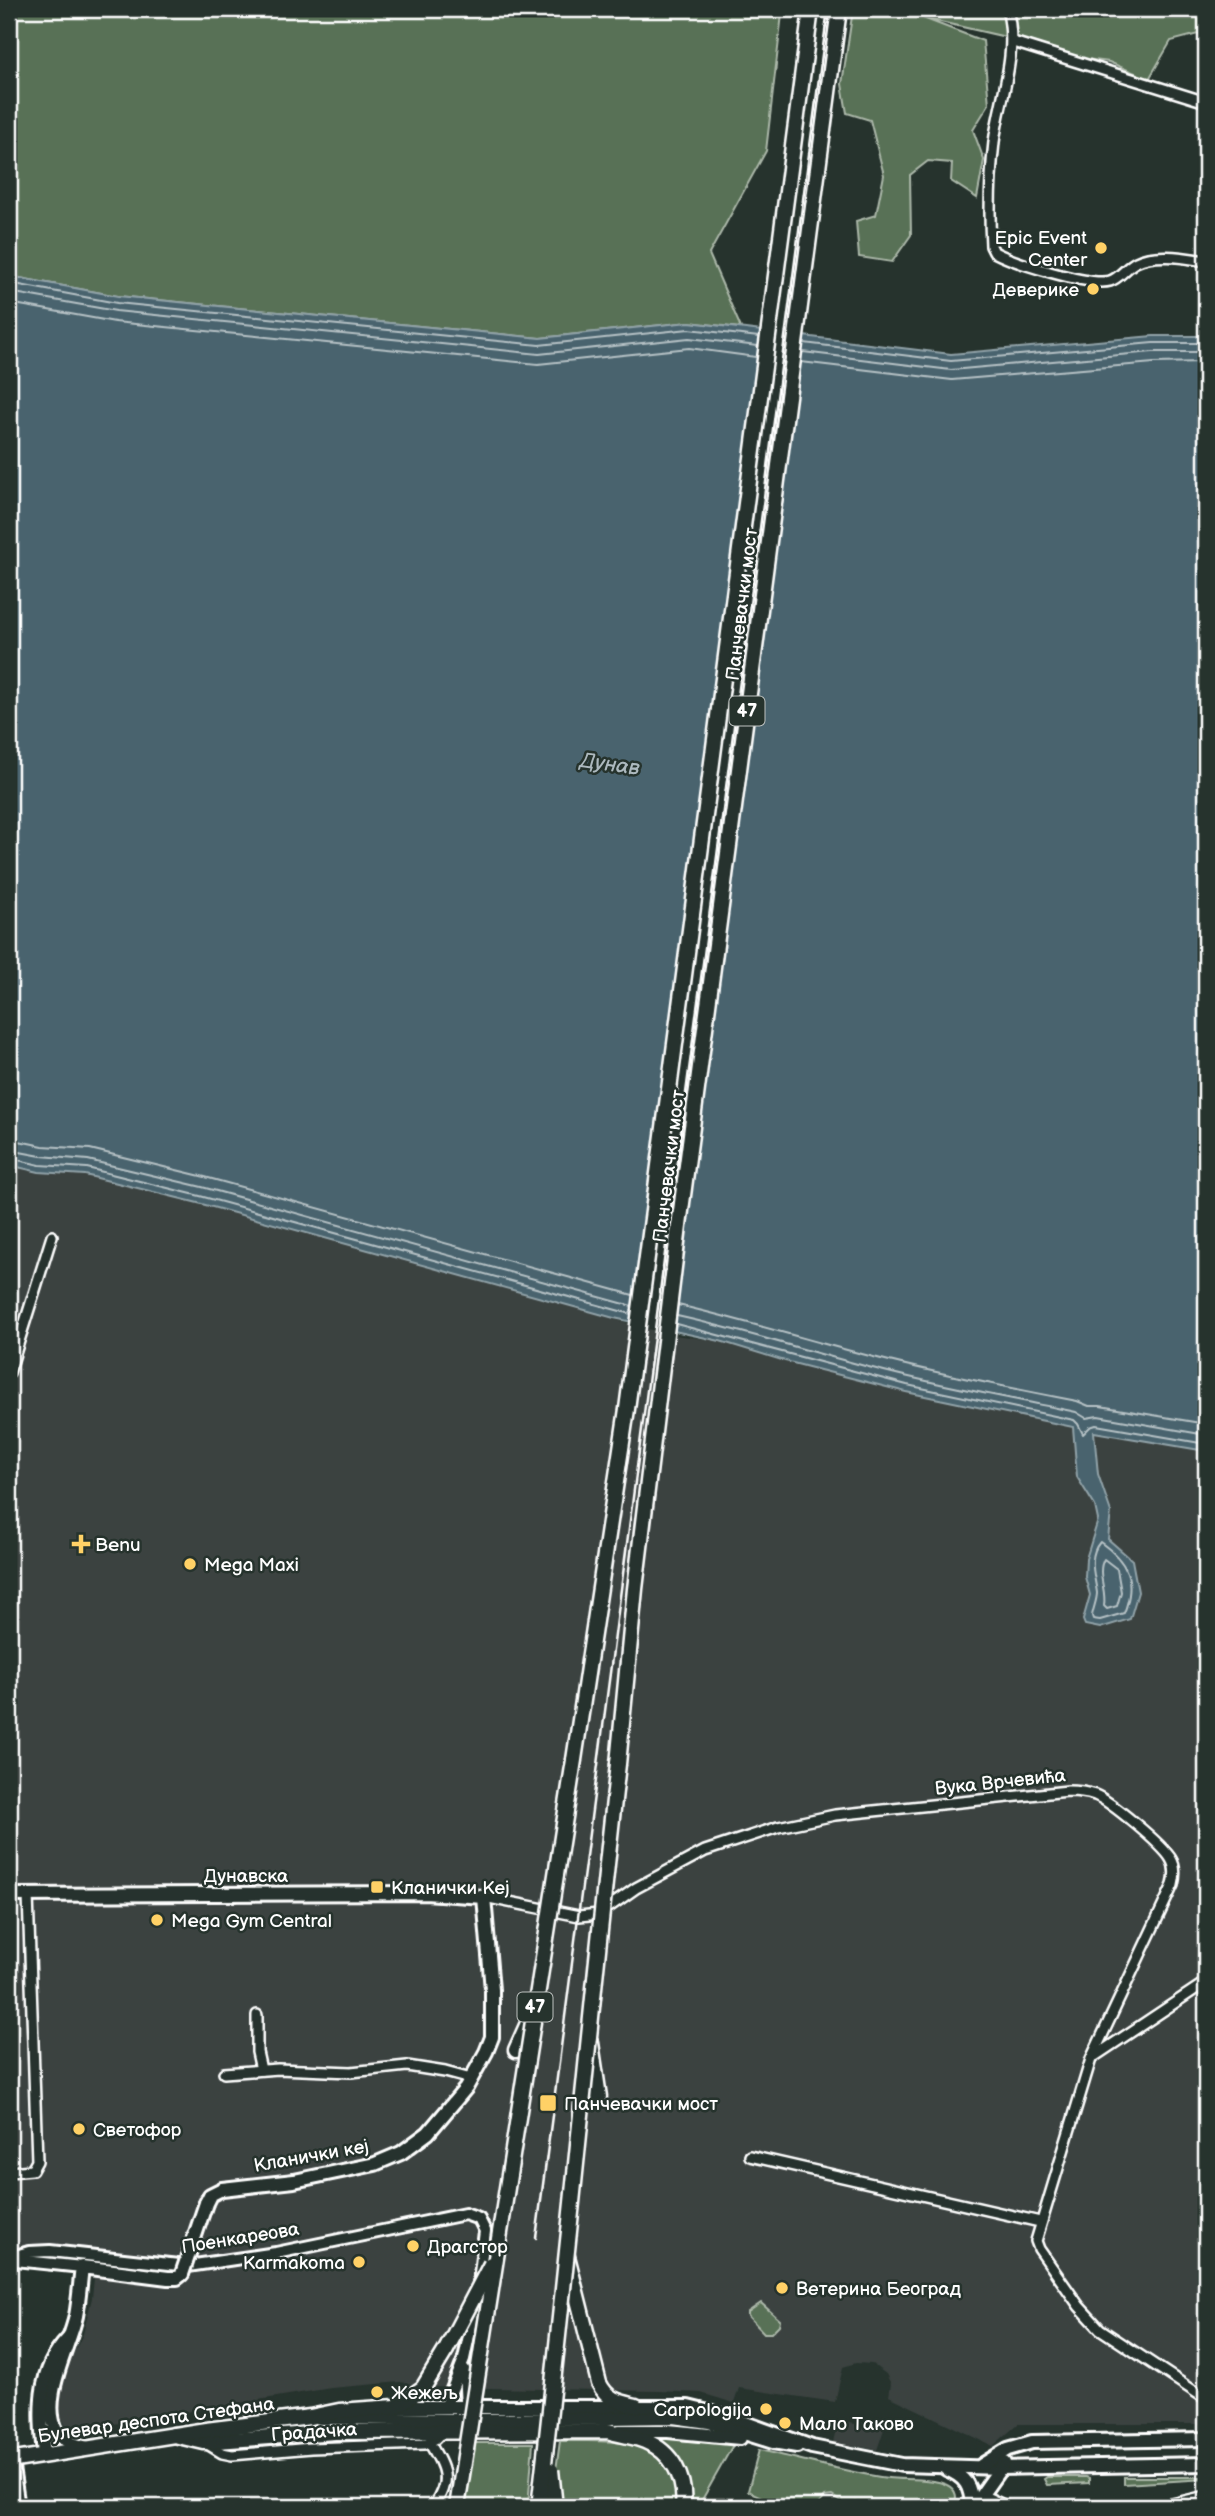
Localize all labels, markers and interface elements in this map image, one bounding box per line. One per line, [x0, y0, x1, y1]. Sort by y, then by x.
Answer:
place label: Epic Event Center [995, 227, 1088, 272]
marker: Epic Event Center [1093, 240, 1109, 256]
place label: Деверике [992, 279, 1079, 302]
marker: Деверике [1085, 281, 1101, 297]
street label: Панчевачки мост [722, 526, 763, 682]
road number: 47 [730, 696, 764, 726]
water label: Дунав [577, 748, 641, 781]
street label: Панчевачки мост [649, 1088, 690, 1244]
place label: Benu [95, 1534, 141, 1557]
marker: Benu [73, 1536, 89, 1552]
place label: Mega Maxi [204, 1554, 299, 1577]
marker: Mega Maxi [182, 1556, 198, 1572]
street label: Вука Врчевића [934, 1764, 1067, 1801]
street label: Дунавска [204, 1865, 288, 1888]
place label: Кланички Кеј [391, 1877, 510, 1900]
marker: Кланички Кеј [369, 1879, 385, 1895]
place label: Mega Gym Central [171, 1910, 332, 1933]
marker: Mega Gym Central [149, 1912, 165, 1928]
road number: 47 [518, 1993, 552, 2022]
marker: Панчевачки мост [538, 2093, 558, 2113]
place label: Панчевачки мост [564, 2093, 718, 2116]
place label: Светофор [93, 2119, 182, 2142]
marker: Светофор [71, 2121, 87, 2137]
street label: Кланички кеј [252, 2135, 371, 2178]
street label: Поенкареова [180, 2218, 301, 2259]
place label: Драгстор [427, 2236, 508, 2259]
marker: Драгстор [405, 2238, 421, 2254]
place label: Karmakoma [243, 2252, 345, 2275]
marker: Karmakoma [351, 2254, 367, 2270]
place label: Ветерина Београд [796, 2278, 962, 2301]
marker: Ветерина Београд [774, 2280, 790, 2296]
place label: Жежељ [391, 2382, 458, 2405]
marker: Жежељ [369, 2384, 385, 2400]
street label: Булевар деспота Стефана [37, 2392, 276, 2448]
place label: Carpologija [653, 2399, 752, 2422]
marker: Carpologija [758, 2401, 774, 2417]
place label: Мало Таково [799, 2413, 914, 2436]
marker: Мало Таково [777, 2415, 793, 2431]
street label: Градачка [270, 2418, 358, 2447]

